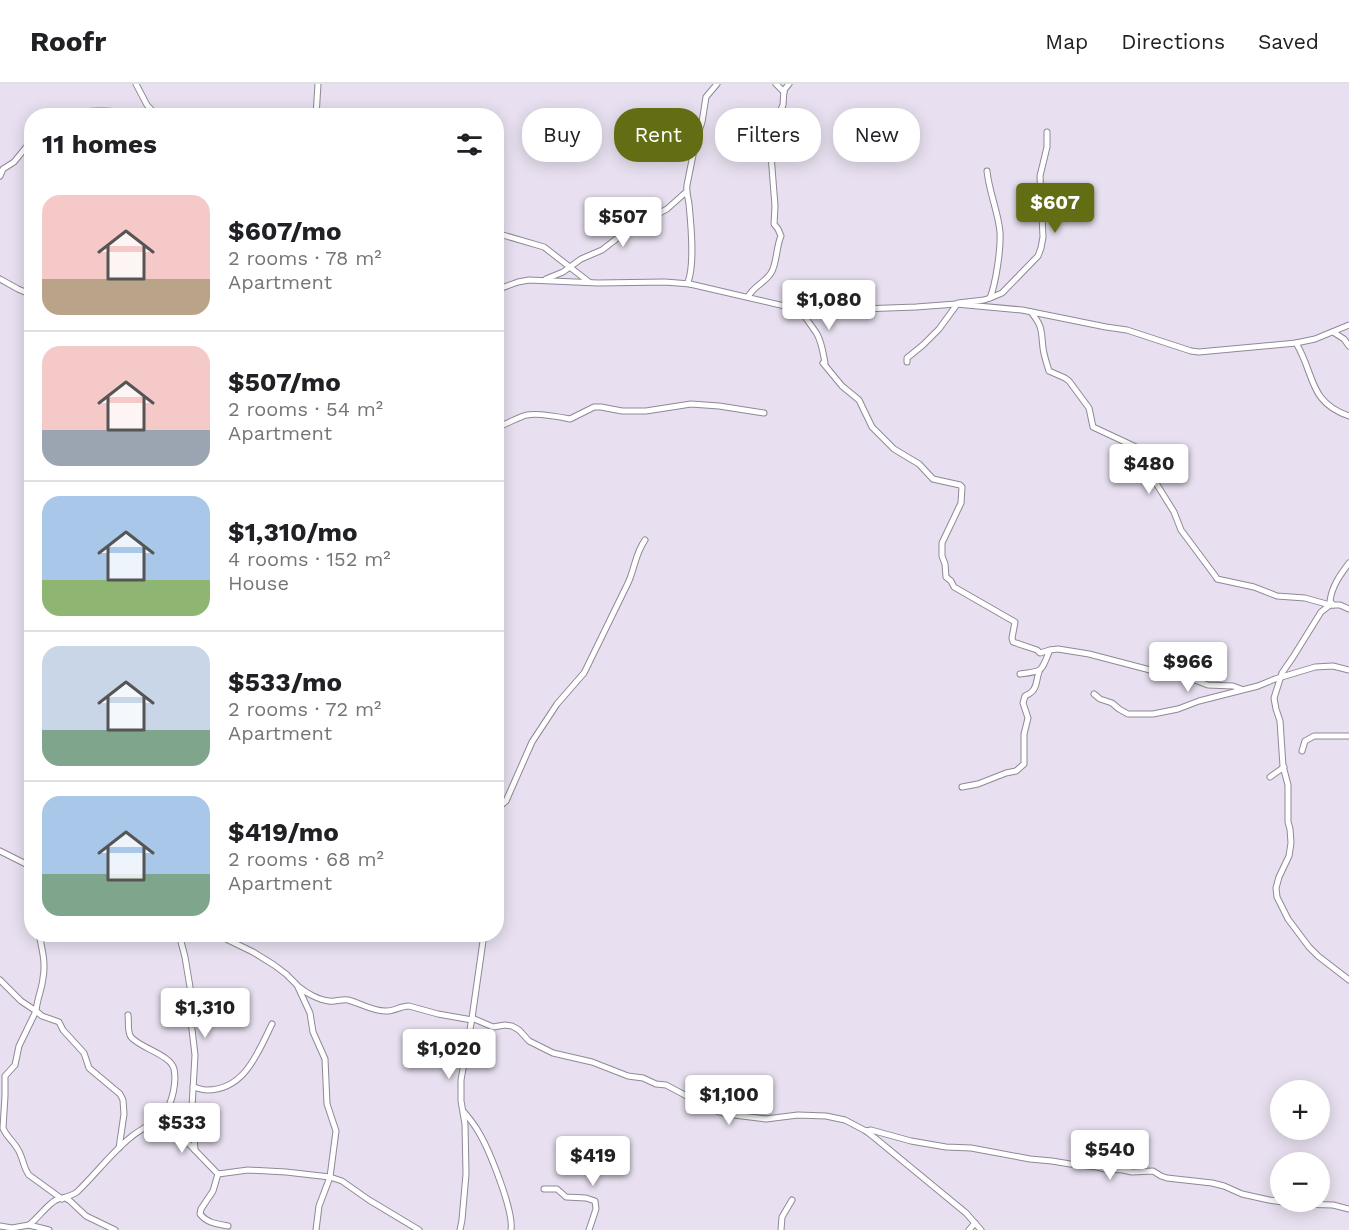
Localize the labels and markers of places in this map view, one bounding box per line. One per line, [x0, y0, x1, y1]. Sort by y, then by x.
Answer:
pin: $607 [1019, 183, 1091, 234]
pin: $507 [587, 197, 659, 248]
pin: $1,080 [780, 280, 878, 331]
pin: $480 [1113, 444, 1185, 495]
pin: $966 [1152, 642, 1224, 693]
pin: $1,310 [156, 988, 254, 1039]
pin: $1,020 [400, 1029, 498, 1080]
pin: $1,100 [680, 1075, 778, 1126]
pin: $533 [146, 1103, 218, 1154]
pin: $540 [1074, 1130, 1146, 1181]
pin: $419 [557, 1136, 629, 1187]

